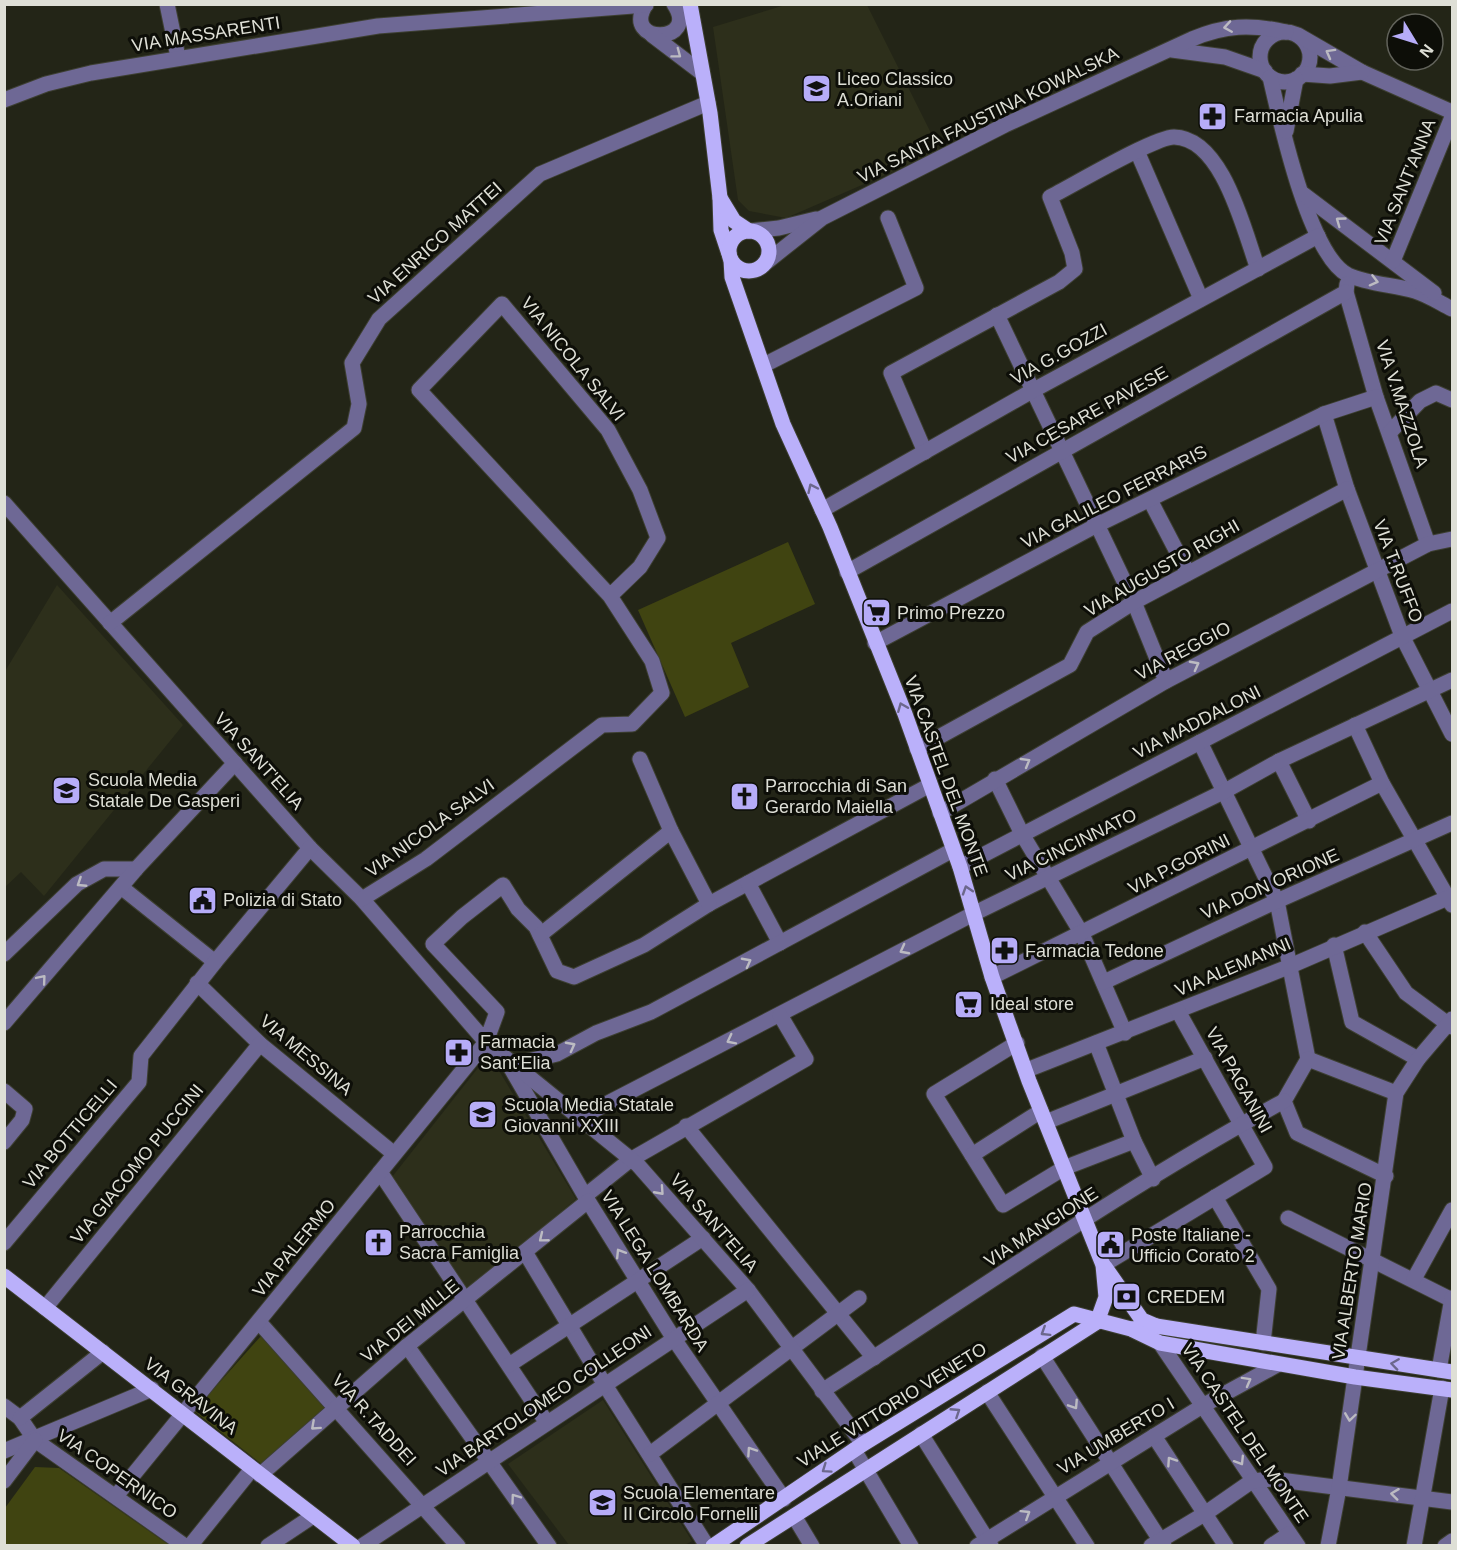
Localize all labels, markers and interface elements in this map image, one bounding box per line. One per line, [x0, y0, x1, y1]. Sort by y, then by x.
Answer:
street label: VIA MASSARENTI [130, 12, 282, 56]
north arrow [1385, 12, 1445, 72]
one-way arrow [1224, 20, 1234, 33]
text: N [1416, 41, 1437, 61]
street label: VIA SANTA FAUSTINA KOWALSKA [854, 43, 1122, 187]
one-way arrow [671, 46, 682, 57]
one-way arrow [1326, 49, 1337, 60]
place label: Liceo Classico A.Oriani [837, 69, 953, 110]
school or university icon: Liceo Classico A.Oriani [800, 73, 832, 105]
pharmacy icon: Farmacia Apulia [1197, 100, 1229, 132]
place label: Farmacia Apulia [1234, 106, 1364, 126]
street label: VIA SANT'ANNA [1371, 116, 1439, 248]
street label: VIA ENRICO MATTEI [364, 178, 506, 308]
one-way arrow [1335, 217, 1346, 228]
one-way arrow [1368, 274, 1378, 287]
street label: VIA NICOLA SALVI [517, 293, 629, 425]
street label: VIA G.GOZZI [1007, 319, 1111, 389]
street label: VIA V.MAZZOLA [1372, 337, 1432, 471]
street label: VIA CESARE PAVESE [1003, 362, 1171, 468]
street label: VIA GALILEO FERRARIS [1018, 441, 1210, 553]
one-way arrow [807, 483, 819, 494]
street label: VIA AUGUSTO RIGHI [1081, 515, 1243, 621]
street label: VIA T.RUFFO [1369, 517, 1427, 625]
supermarket icon: Primo Prezzo [860, 597, 892, 629]
place label: Primo Prezzo [897, 603, 1005, 623]
street label: VIA REGGIO [1132, 618, 1234, 684]
one-way arrow [1189, 661, 1200, 673]
street label: VIA CASTEL DEL MONTE [900, 673, 992, 879]
street label: VIA MADDALONI [1130, 681, 1264, 763]
one-way arrow [897, 702, 909, 713]
street label: VIA SANT'ELIA [210, 708, 308, 814]
one-way arrow [1020, 757, 1030, 769]
place label: Scuola Media Statale De Gasperi [88, 770, 240, 811]
school or university icon: Scuola Media Statale De Gasperi [51, 774, 83, 806]
street label: VIA NICOLA SALVI [362, 775, 498, 881]
place label: Parrocchia di San Gerardo Maiella [765, 776, 907, 817]
church icon: Parrocchia di San Gerardo Maiella [728, 780, 760, 812]
street label: VIA CINCINNATO [1002, 805, 1140, 885]
street label: VIA P.GORINI [1125, 830, 1233, 898]
street label: VIA DON ORIONE [1198, 845, 1342, 923]
one-way arrow [77, 875, 87, 887]
public building icon: Polizia di Stato [186, 884, 218, 916]
one-way arrow [962, 885, 975, 896]
place label: Polizia di Stato [223, 890, 342, 910]
street label: VIA ALEMANNI [1172, 934, 1294, 1000]
pharmacy icon: Farmacia Tedone [988, 935, 1020, 967]
place label: Farmacia Tedone [1025, 941, 1164, 961]
one-way arrow [900, 943, 911, 954]
one-way arrow [740, 958, 751, 969]
one-way arrow [35, 975, 46, 986]
supermarket icon: Ideal store [953, 988, 985, 1020]
place label: Ideal store [990, 994, 1074, 1014]
street label: VIA MESSINA [256, 1011, 356, 1099]
street label: VIA PAGANINI [1202, 1024, 1276, 1136]
place label: Farmacia Sant'Elia [480, 1032, 556, 1073]
one-way arrow [727, 1033, 738, 1044]
pharmacy icon: Farmacia Sant'Elia [443, 1036, 475, 1068]
one-way arrow [565, 1042, 576, 1053]
street label: VIA BOTTICELLI [19, 1075, 121, 1193]
street label: VIA GIACOMO PUCCINI [67, 1080, 207, 1248]
place label: Scuola Media Statale Giovanni XXIII [504, 1095, 674, 1136]
school or university icon: Scuola Media Statale Giovanni XXIII [467, 1099, 499, 1131]
street label: VIA SANT'ELIA [666, 1170, 762, 1276]
street label: VIA ALBERTO MARIO [1328, 1181, 1376, 1361]
street label: VIA MANGIONE [981, 1183, 1101, 1271]
one-way arrow [653, 1184, 664, 1195]
street label: VIA LEGA LOMBARDA [597, 1187, 713, 1355]
street label: VIA PALERMO [249, 1195, 339, 1301]
place label: Parrocchia Sacra Famiglia [399, 1222, 520, 1263]
place label: Poste Italiane - Ufficio Corato 2 [1131, 1225, 1255, 1266]
church icon: Parrocchia Sacra Famiglia [362, 1226, 394, 1258]
public building icon: Poste Italiane - Ufficio Corato 2 [1094, 1229, 1126, 1261]
one-way arrow [539, 1231, 550, 1242]
one-way arrow [616, 1249, 628, 1259]
street label: VIA DEI MILLE [357, 1275, 463, 1367]
bank icon: CREDEM [1110, 1281, 1142, 1313]
place label: CREDEM [1147, 1287, 1225, 1307]
street label: VIA BARTOLOMEO COLLEONI [433, 1321, 655, 1481]
one-way arrow [1041, 1325, 1051, 1337]
street label: VIALE VITTORIO VENETO [794, 1338, 990, 1472]
street label: VIA CASTEL DEL MONTE [1178, 1340, 1312, 1526]
street label: VIA GRAVINA [140, 1353, 242, 1439]
one-way arrow [1390, 1358, 1399, 1370]
street label: VIA R.TADDEI [328, 1370, 420, 1470]
one-way arrow [1241, 1377, 1251, 1388]
street label: VIA UMBERTO I [1054, 1393, 1178, 1479]
one-way arrow [1066, 1399, 1077, 1410]
one-way arrow [949, 1408, 960, 1419]
one-way arrow [1344, 1412, 1356, 1421]
one-way arrow [312, 1419, 322, 1430]
street label: VIA COPERNICO [53, 1425, 181, 1523]
one-way arrow [747, 1446, 758, 1457]
one-way arrow [1232, 1455, 1244, 1465]
one-way arrow [1167, 1457, 1178, 1468]
one-way arrow [822, 1462, 833, 1473]
place label: Scuola Elementare II Circolo Fornelli [623, 1483, 775, 1524]
school or university icon: Scuola Elementare II Circolo Fornelli [586, 1487, 618, 1519]
one-way arrow [1390, 1489, 1399, 1501]
one-way arrow [511, 1494, 522, 1505]
one-way arrow [1020, 1510, 1030, 1522]

